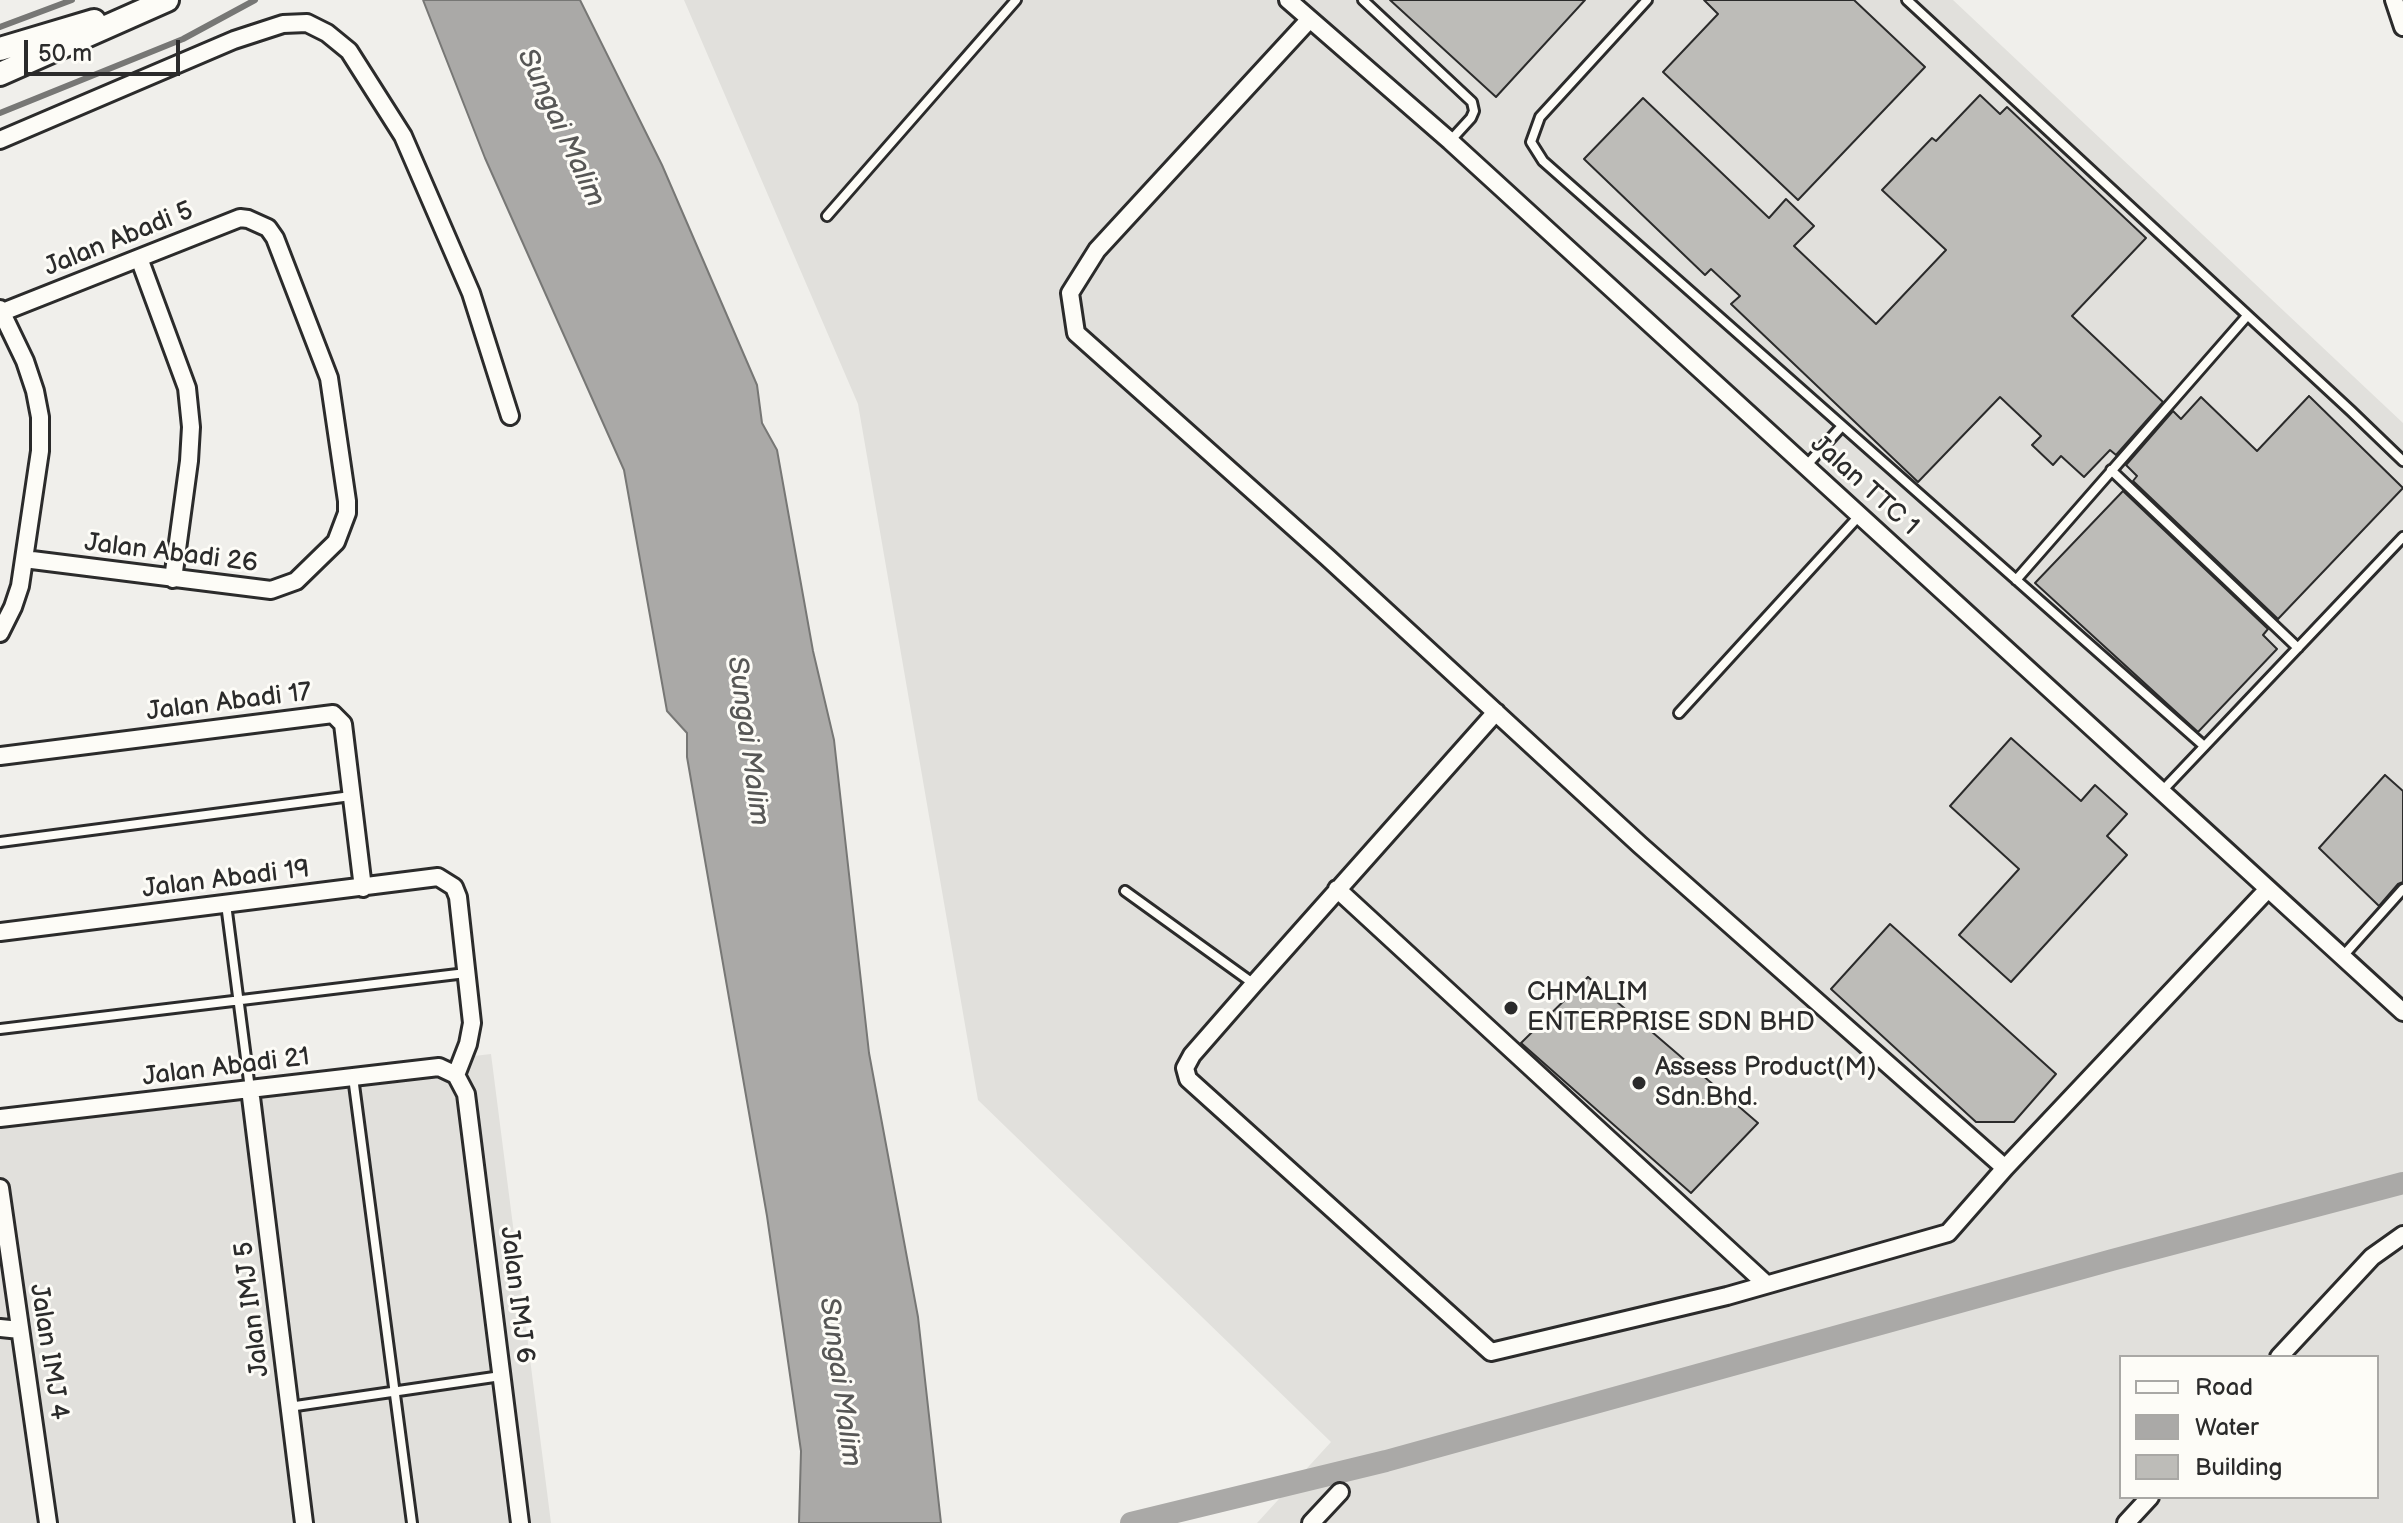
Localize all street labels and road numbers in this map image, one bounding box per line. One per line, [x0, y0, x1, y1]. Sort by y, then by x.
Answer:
street label: Jalan Abadi 5 [40, 196, 198, 284]
street label: Jalan TTC 1 [1803, 429, 1925, 543]
street label: Jalan Abadi 26 [83, 528, 259, 580]
street label: Jalan Abadi 17 [145, 677, 313, 729]
street label: Jalan Abadi 19 [141, 854, 311, 906]
street label: Jalan Abadi 21 [141, 1042, 311, 1094]
street label: Jalan IMJ 6 [492, 1225, 540, 1365]
street label: Jalan IMJ 5 [229, 1239, 277, 1379]
street label: Jalan IMJ 4 [22, 1282, 74, 1422]

